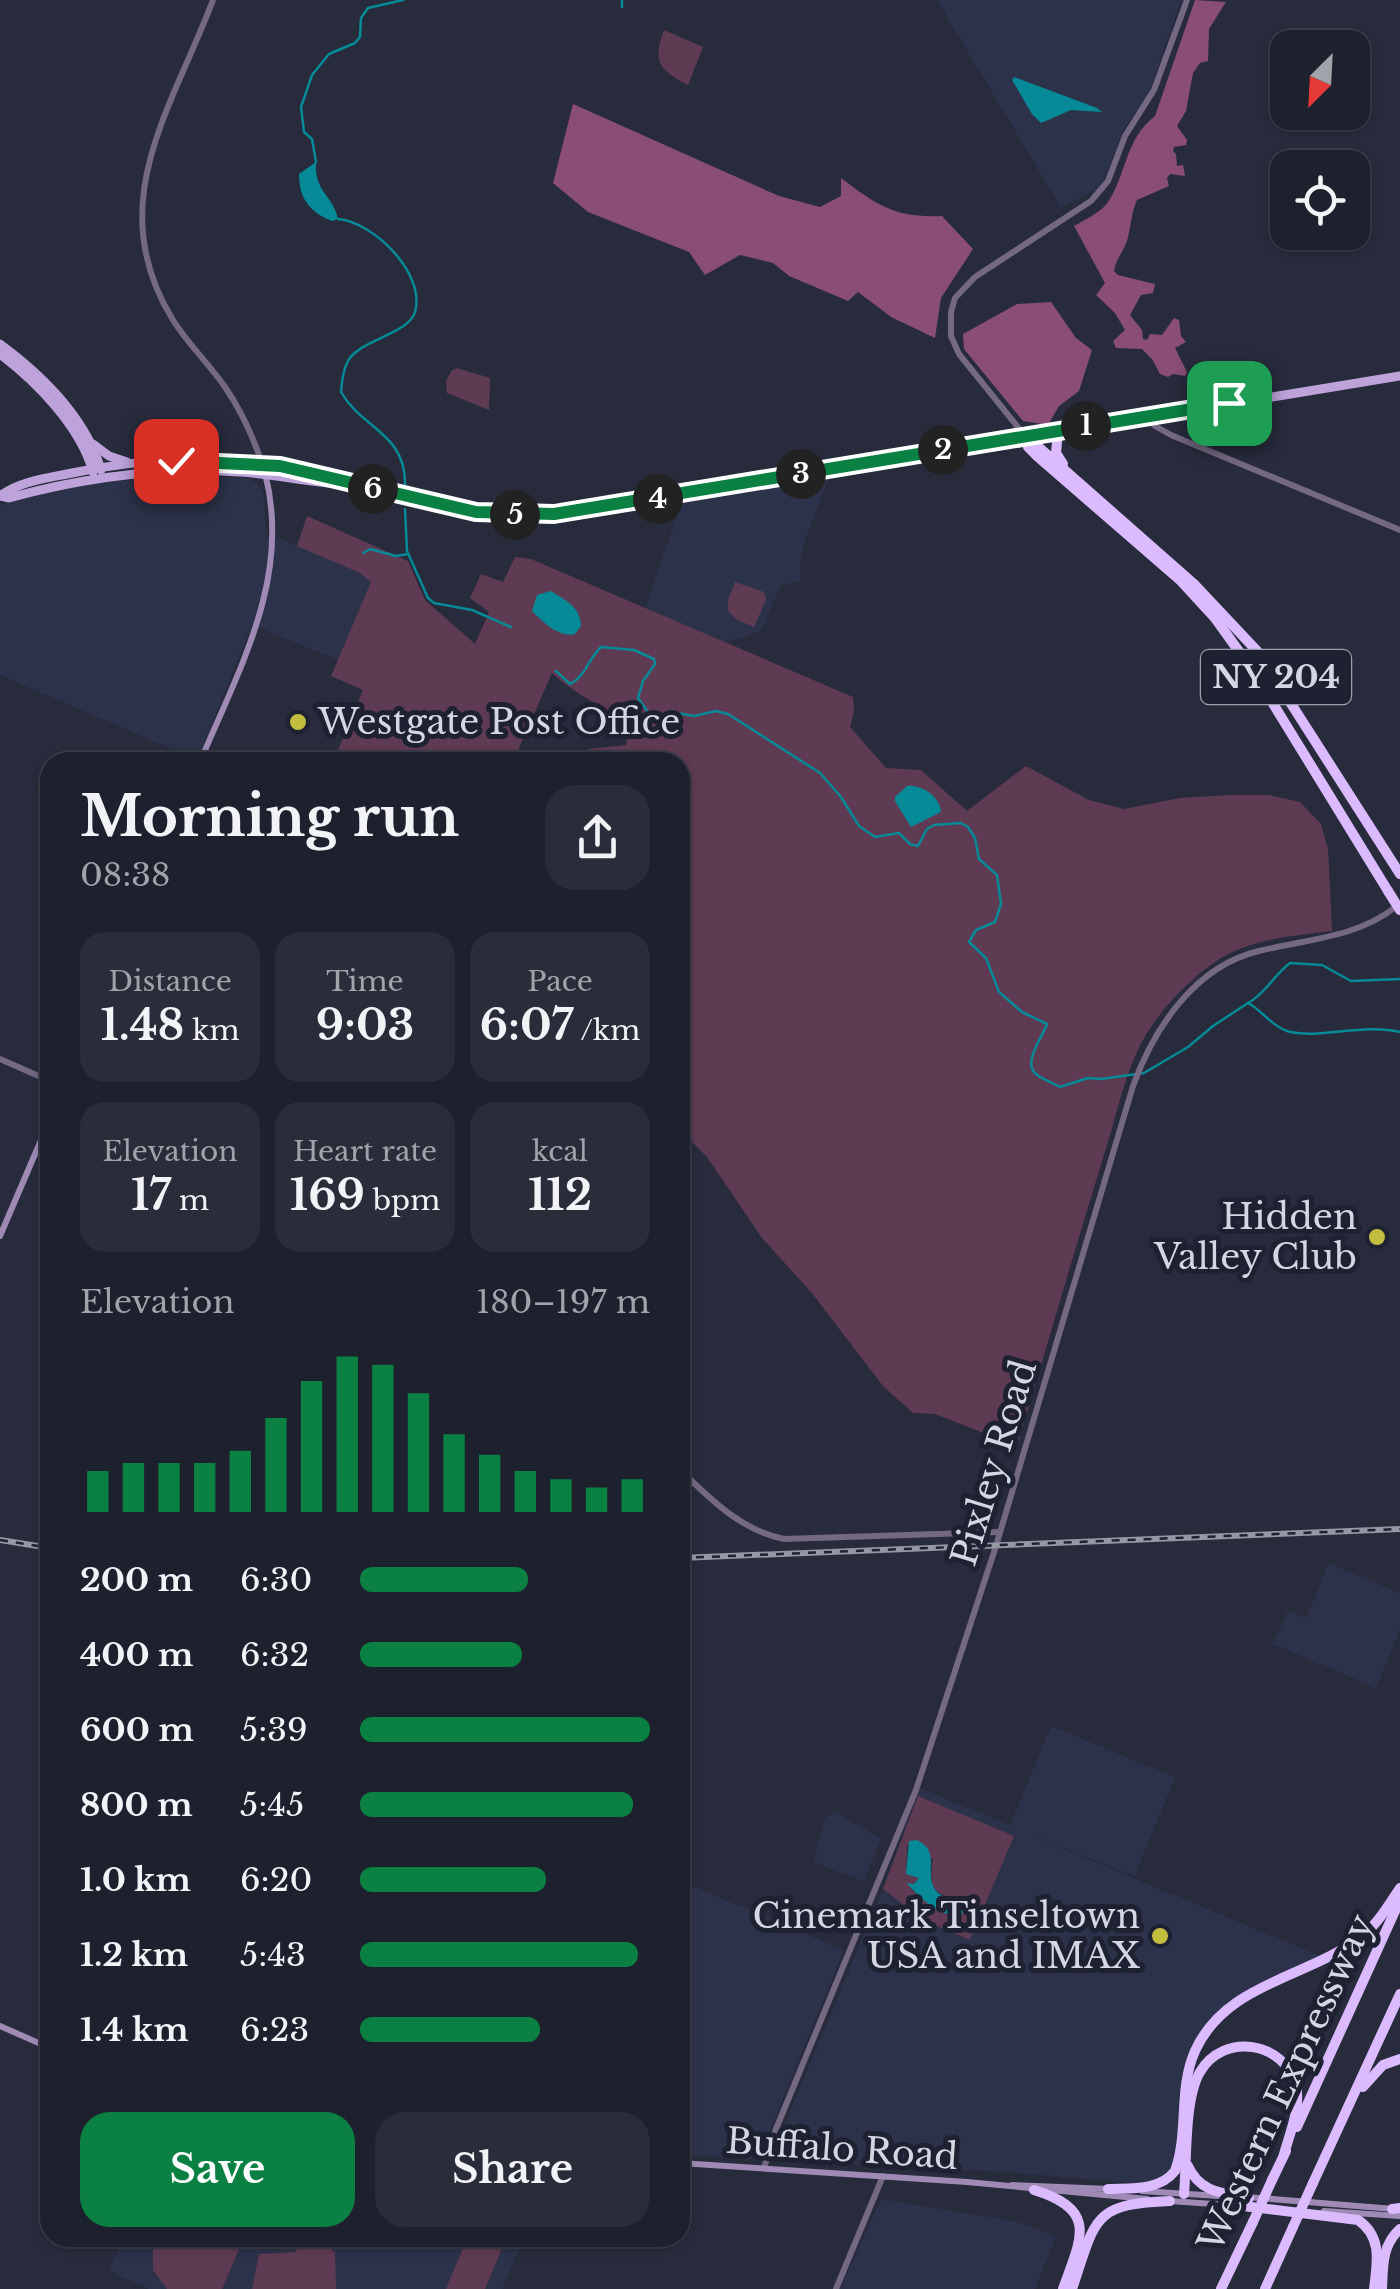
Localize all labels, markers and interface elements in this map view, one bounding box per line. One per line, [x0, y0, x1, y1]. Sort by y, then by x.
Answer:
north arrow [1270, 30, 1370, 130]
map controls [1270, 30, 1370, 250]
button: locate [1270, 150, 1370, 250]
pin [1187, 361, 1272, 446]
icon: arrive [1202, 376, 1257, 431]
pin: 1 [1061, 401, 1111, 451]
text: 1 [1080, 408, 1092, 443]
pin [134, 419, 219, 504]
pin: 2 [918, 425, 968, 475]
text: 2 [934, 432, 952, 467]
icon: check [149, 434, 204, 489]
pin: 3 [776, 449, 826, 499]
text: 3 [792, 456, 810, 491]
pin: 6 [348, 464, 398, 514]
text: 6 [364, 471, 382, 506]
pin: 4 [633, 474, 683, 524]
text: 4 [649, 481, 667, 516]
pin: 5 [490, 490, 540, 540]
text: 5 [507, 497, 523, 532]
road number: NY 204 [1201, 650, 1351, 704]
place label: Westgate Post Office [317, 700, 680, 743]
marker: Westgate Post Office [287, 711, 309, 733]
text: Morning run [80, 783, 459, 851]
button: share [545, 785, 650, 890]
text: 08:38 [80, 855, 170, 895]
text: Distance [108, 964, 232, 999]
text: Time [326, 964, 404, 999]
text: Pace [527, 964, 593, 999]
text: 1.48 [100, 999, 184, 1051]
text: 9:03 [316, 999, 414, 1051]
text: 6:07 [480, 999, 573, 1051]
text: km [184, 1013, 240, 1048]
text: /km [573, 1013, 640, 1048]
text: Elevation [102, 1134, 238, 1169]
text: Heart rate [293, 1134, 437, 1169]
text: kcal [532, 1134, 588, 1169]
text: 17 [131, 1169, 171, 1221]
text: 169 [290, 1169, 365, 1221]
text: 112 [528, 1169, 592, 1221]
text: m [171, 1183, 209, 1218]
text: bpm [365, 1183, 440, 1218]
place label: Hidden Valley Club [1153, 1195, 1357, 1278]
marker: Hidden Valley Club [1366, 1226, 1388, 1248]
text: Elevation [80, 1282, 234, 1322]
text: 180–197 m [476, 1282, 650, 1322]
street label: Pixley Road [942, 1355, 1045, 1571]
text: 200 m [80, 1560, 193, 1600]
text: 6:30 [240, 1560, 312, 1600]
text: 400 m [80, 1635, 193, 1675]
text: 6:32 [240, 1635, 309, 1675]
text: 600 m [80, 1710, 194, 1750]
text: 5:39 [240, 1710, 308, 1750]
text: 800 m [80, 1785, 193, 1825]
text: 5:45 [240, 1785, 304, 1825]
text: 1.0 km [80, 1860, 191, 1900]
text: 6:20 [240, 1860, 312, 1900]
place label: Cinemark Tinseltown USA and IMAX [752, 1894, 1140, 1977]
street label: Western Expressway [1188, 1907, 1383, 2259]
marker: Cinemark Tinseltown USA and IMAX [1149, 1925, 1171, 1947]
text: 1.2 km [80, 1935, 188, 1975]
text: 5:43 [240, 1935, 306, 1975]
text: 1.4 km [80, 2010, 189, 2050]
text: 6:23 [240, 2010, 309, 2050]
button: Save [80, 2112, 355, 2227]
button: Share [375, 2112, 650, 2227]
street label: Buffalo Road [725, 2119, 959, 2178]

